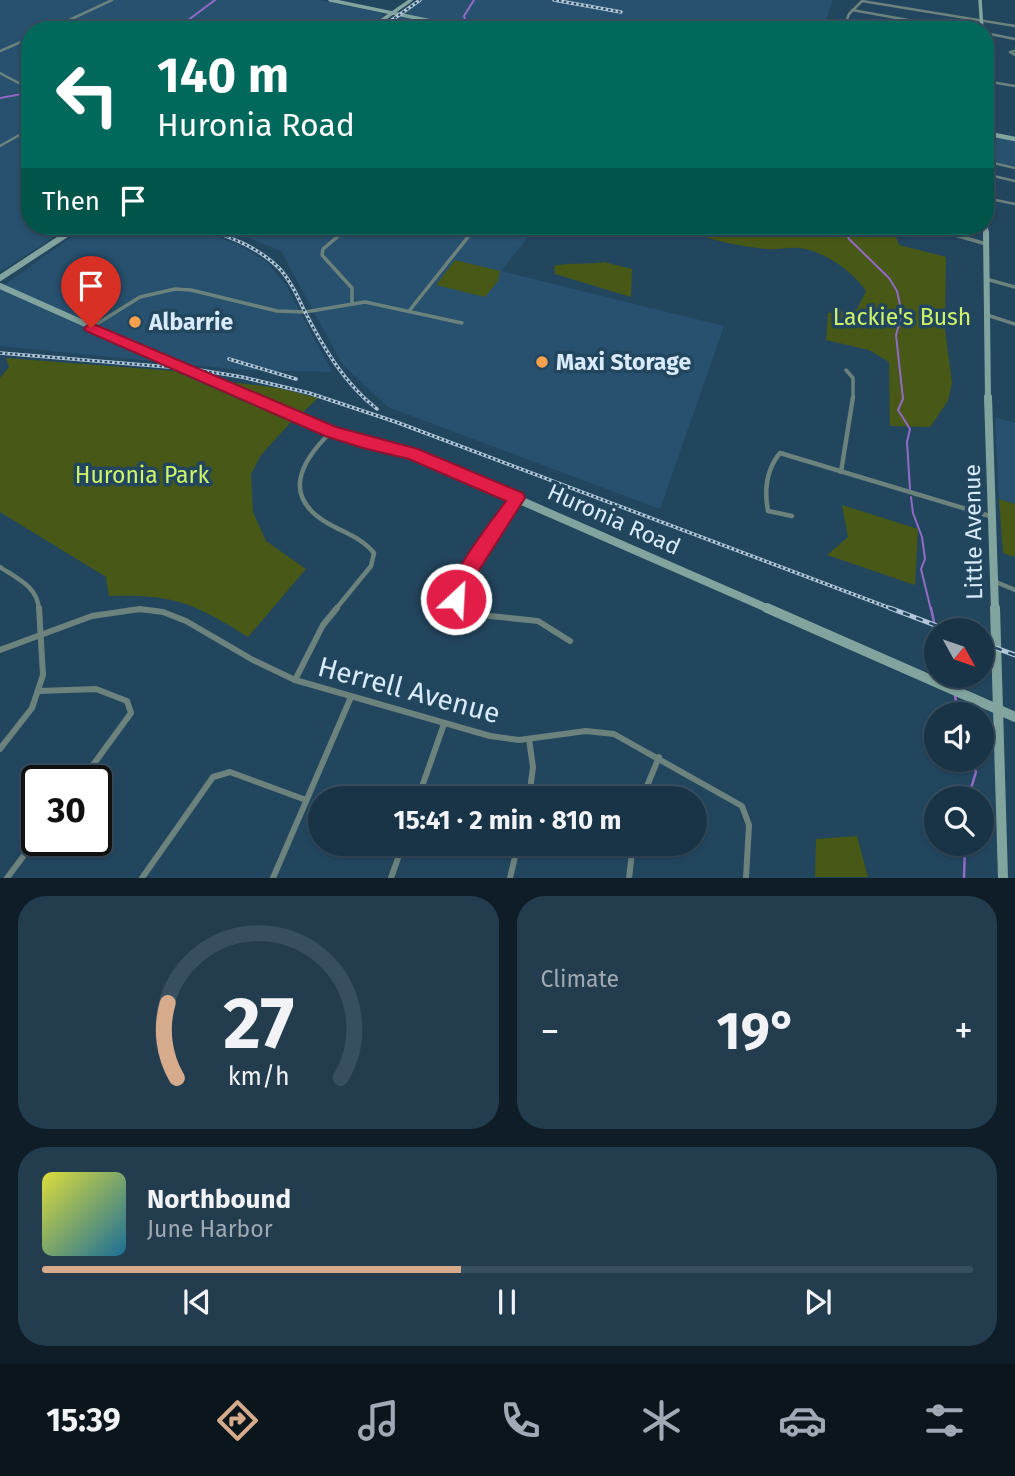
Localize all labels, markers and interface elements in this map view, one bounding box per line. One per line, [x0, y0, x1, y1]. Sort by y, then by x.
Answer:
text: 140 m [157, 46, 289, 105]
icon: left [42, 49, 133, 140]
text: Huronia Road [157, 106, 355, 144]
icon: arrive [114, 182, 152, 220]
text: Then [42, 186, 100, 217]
pin [61, 256, 121, 328]
icon: arrive [72, 267, 110, 305]
park label: Lackie's Bush [833, 303, 971, 331]
place label: Albarrie [148, 308, 233, 336]
marker: Albarrie [127, 314, 143, 330]
place label: Maxi Storage [556, 348, 691, 376]
marker: Maxi Storage [534, 354, 550, 370]
park label: Huronia Park [75, 461, 209, 489]
street label: Little Avenue [958, 464, 988, 600]
street label: Huronia Road [543, 477, 685, 561]
position arrow [419, 562, 493, 636]
north arrow [924, 618, 994, 688]
map controls [924, 618, 994, 856]
street label: Herrell Avenue [314, 650, 504, 730]
button: sound [924, 702, 994, 772]
speed limit sign: 30 [21, 765, 112, 856]
button: search [924, 786, 994, 856]
text: 15:41 · 2 min · 810 m [394, 805, 621, 836]
text: Climate [541, 965, 619, 993]
text: 27 [223, 981, 294, 1068]
text: 19° [717, 1000, 797, 1063]
text: − [541, 1008, 560, 1054]
text: + [954, 1008, 973, 1054]
text: km/h [227, 1062, 289, 1092]
text: Northbound [147, 1184, 291, 1215]
text: June Harbor [147, 1215, 273, 1243]
icon: previous [178, 1283, 216, 1321]
icon: pause [488, 1283, 526, 1321]
icon: next [799, 1283, 837, 1321]
icon: directions [213, 1396, 262, 1445]
icon: music [354, 1396, 403, 1445]
icon: phone [496, 1396, 545, 1445]
icon: climate [637, 1396, 686, 1445]
icon: car [778, 1396, 827, 1445]
icon: filters [920, 1396, 969, 1445]
text: 15:39 [46, 1401, 121, 1439]

